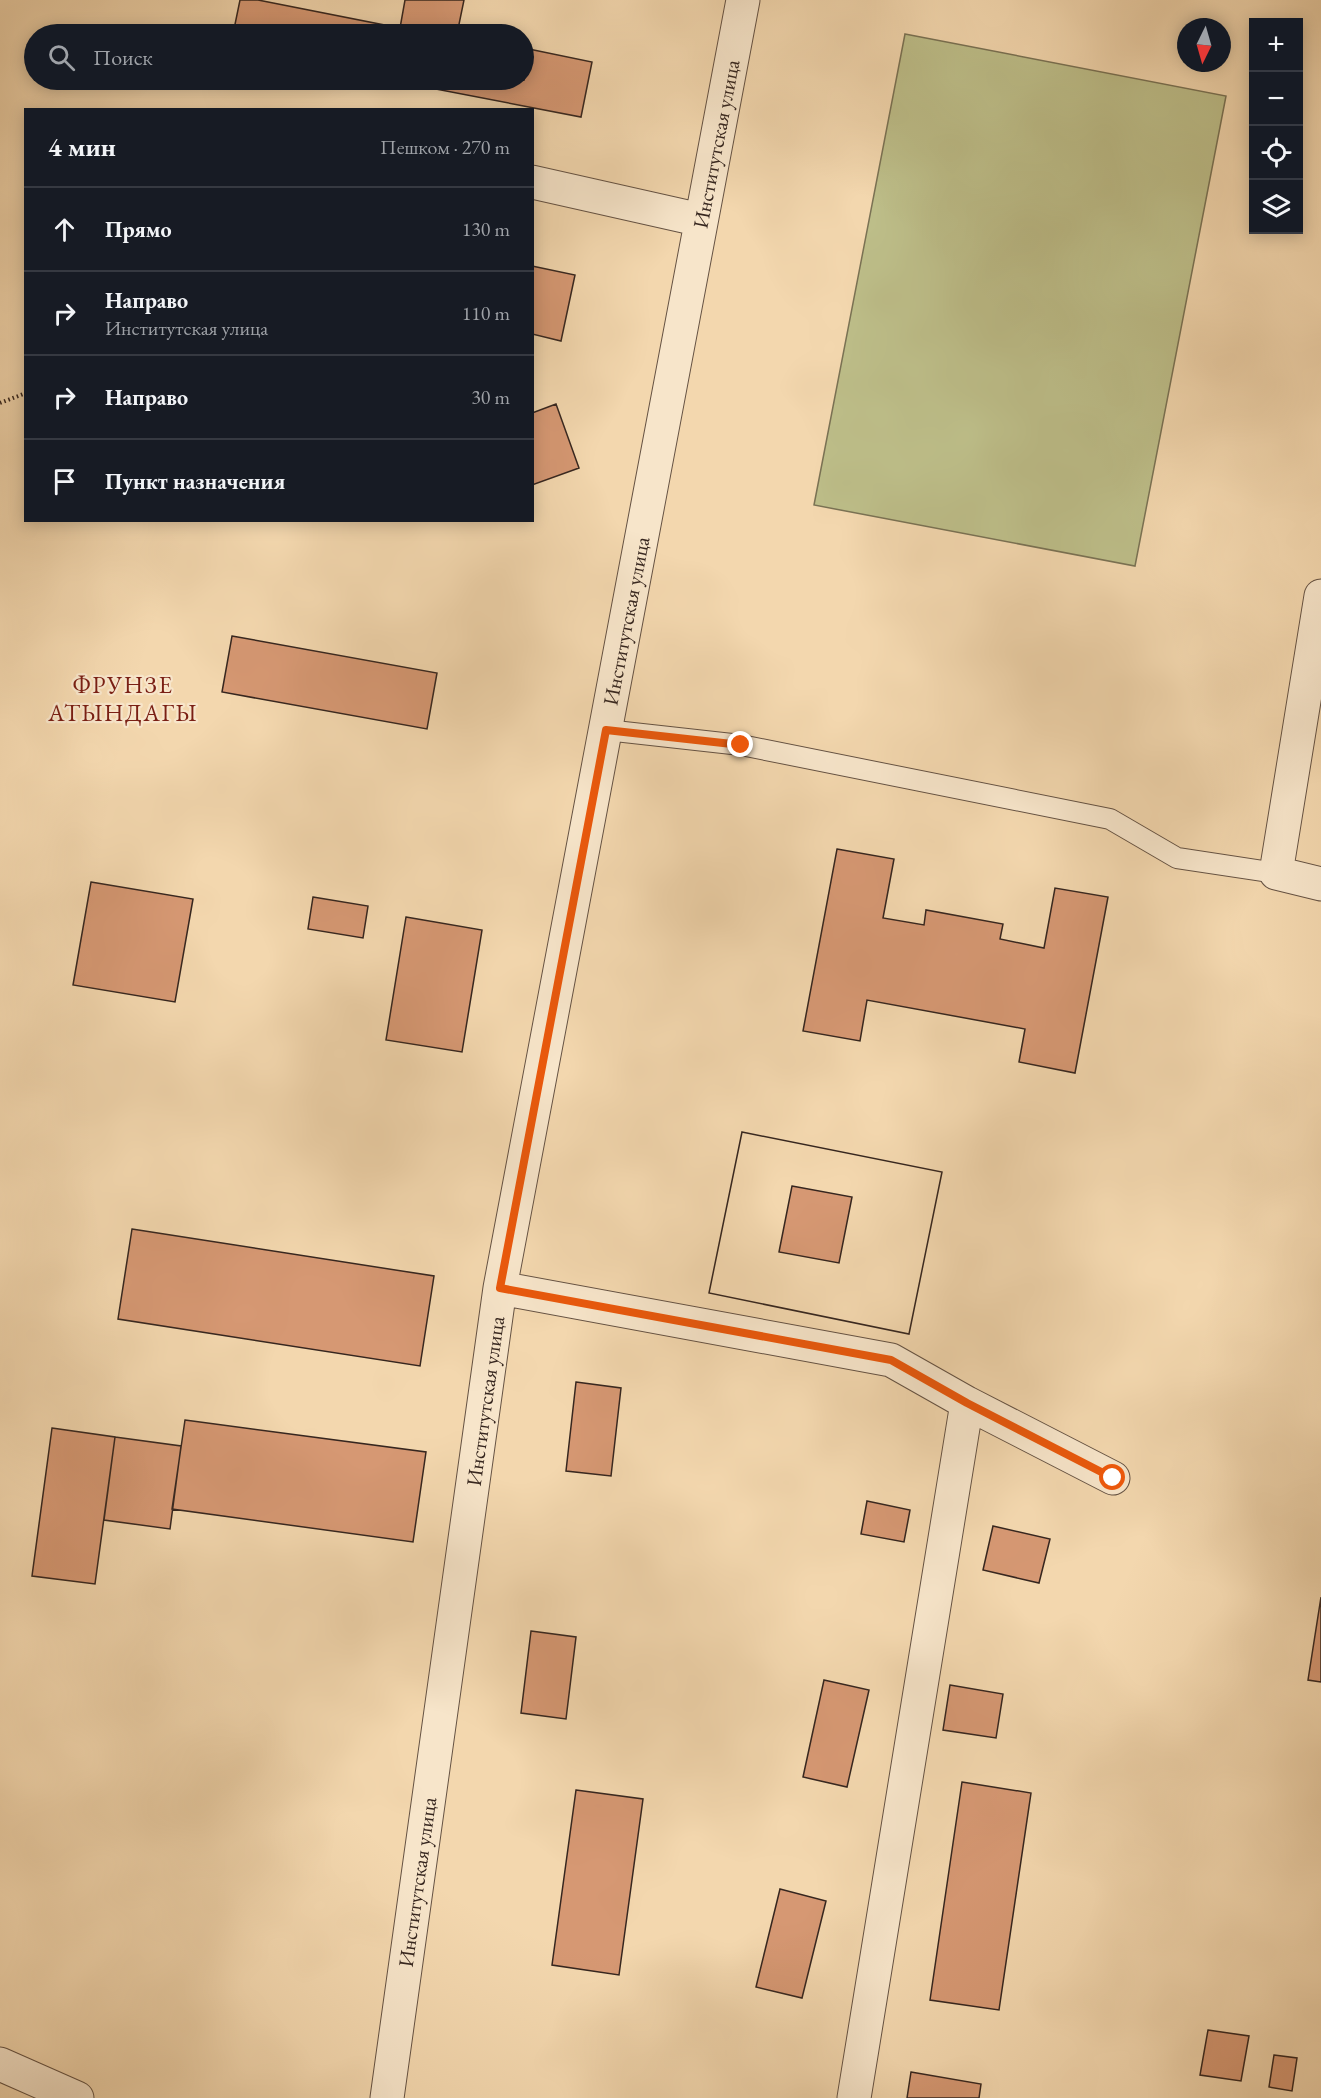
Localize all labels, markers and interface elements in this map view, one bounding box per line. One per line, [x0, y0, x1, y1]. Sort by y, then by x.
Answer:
north arrow [1177, 18, 1231, 72]
map controls [1249, 18, 1303, 234]
button: + [1249, 18, 1303, 72]
search box [24, 24, 534, 90]
icon: search [45, 41, 78, 74]
text: Поиск [93, 43, 153, 72]
street label: Институтская улица [686, 57, 746, 231]
button: − [1249, 72, 1303, 126]
button: locate [1249, 126, 1303, 180]
text: 4 мин [48, 130, 116, 164]
text: Пешком · 270 m [380, 134, 510, 160]
button: layers [1249, 180, 1303, 234]
icon: ahead [48, 213, 81, 246]
text: Прямо [105, 215, 172, 244]
text: 130 m [462, 216, 510, 242]
text: Направо [105, 286, 188, 315]
icon: right [48, 297, 81, 330]
text: 110 m [462, 300, 510, 326]
text: Институтская улица [105, 315, 268, 341]
icon: right [48, 381, 81, 414]
text: Направо [105, 383, 188, 412]
text: 30 m [471, 384, 510, 410]
icon: arrive [48, 465, 81, 498]
text: Пункт назначения [105, 467, 285, 496]
street label: Институтская улица [596, 534, 656, 708]
district label: ФРУНЗЕ АТЫНДАГЫ [47, 669, 198, 728]
route end [727, 731, 753, 757]
street label: Институтская улица [460, 1314, 510, 1488]
route start [1099, 1464, 1125, 1490]
street label: Институтская улица [392, 1795, 442, 1969]

